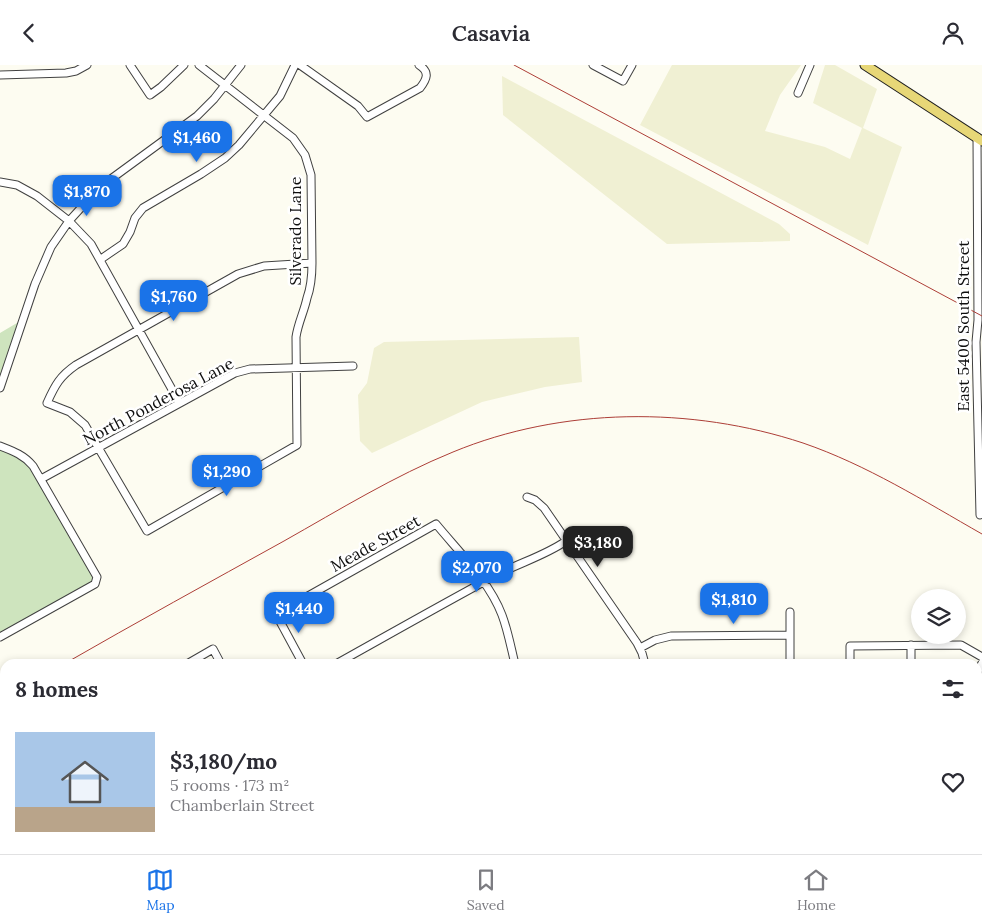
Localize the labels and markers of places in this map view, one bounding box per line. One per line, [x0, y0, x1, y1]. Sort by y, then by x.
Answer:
pin: $1,460 [156, 121, 238, 163]
pin: $1,870 [46, 175, 128, 217]
pin: $1,760 [133, 279, 215, 322]
pin: $1,290 [186, 455, 268, 497]
pin: $3,180 [557, 525, 639, 568]
pin: $2,070 [436, 551, 518, 593]
pin: $1,810 [693, 583, 775, 625]
pin: $1,440 [258, 591, 340, 634]

